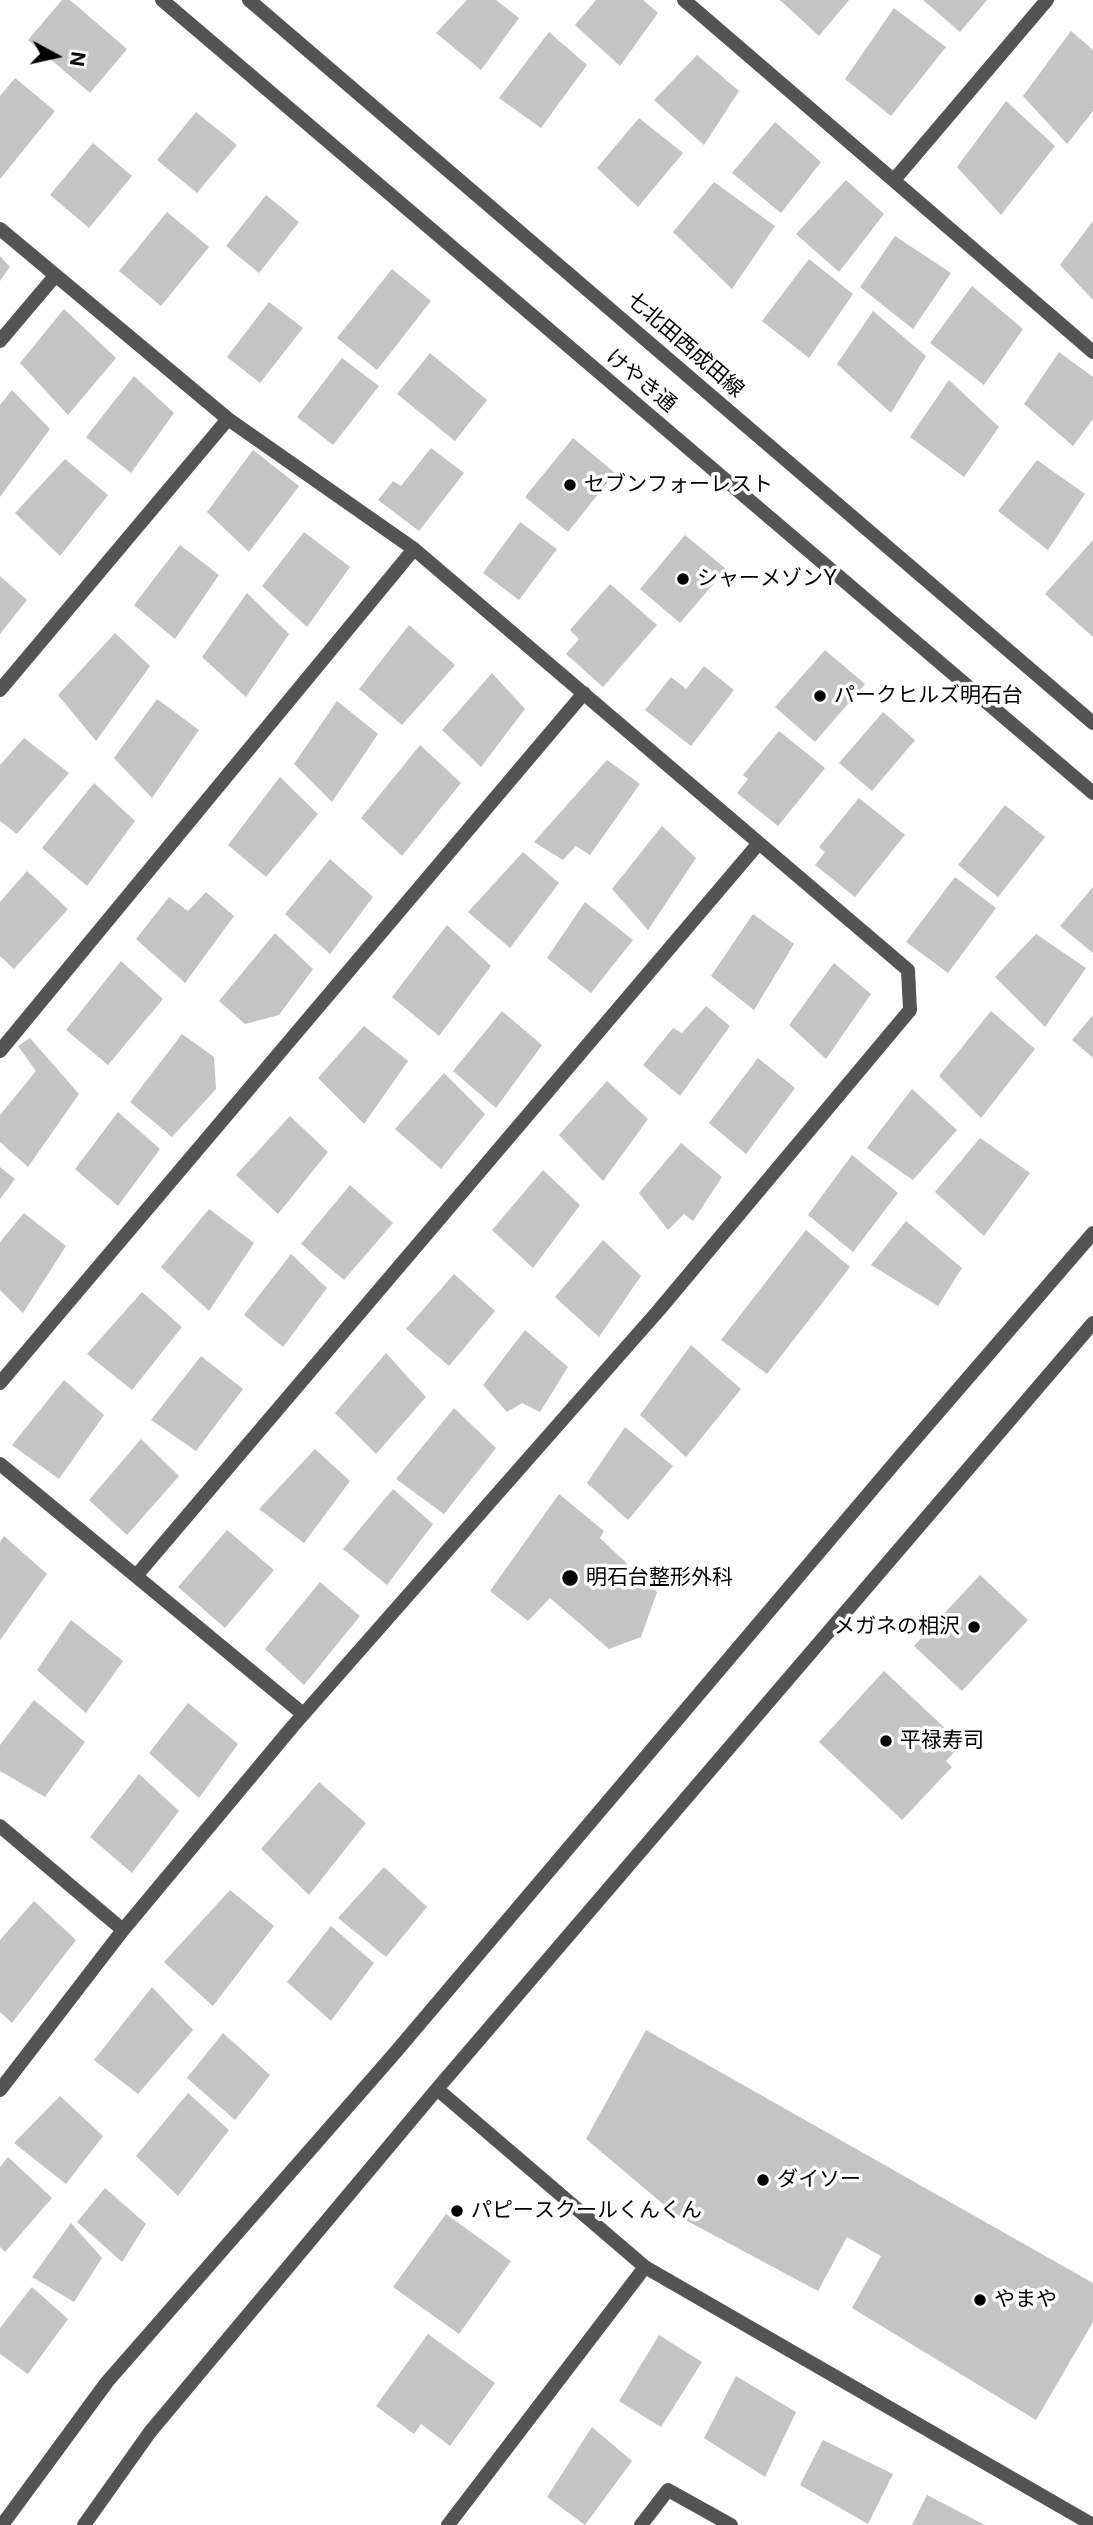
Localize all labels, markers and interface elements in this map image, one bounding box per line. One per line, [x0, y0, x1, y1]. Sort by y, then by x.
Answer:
north arrow [21, 21, 91, 91]
text: N [65, 50, 90, 68]
street label: 七北田西成田線 [621, 287, 749, 403]
street label: けやき通 [601, 344, 681, 418]
place label: セブンフォーレスト [584, 472, 773, 498]
marker: セブンフォーレスト [562, 477, 578, 493]
place label: シャーメゾンY [697, 566, 837, 592]
marker: シャーメゾンY [675, 571, 691, 587]
place label: パークヒルズ明石台 [834, 683, 1023, 709]
marker: パークヒルズ明石台 [812, 688, 828, 704]
place label: 明石台整形外科 [586, 1565, 733, 1591]
marker: 明石台整形外科 [560, 1568, 580, 1588]
place label: メガネの相沢 [834, 1614, 960, 1640]
marker: メガネの相沢 [966, 1619, 982, 1635]
place label: 平禄寿司 [900, 1728, 984, 1754]
marker: 平禄寿司 [878, 1733, 894, 1749]
place label: ダイソー [777, 2167, 861, 2193]
marker: ダイソー [755, 2172, 771, 2188]
place label: パピースクールくんくん [471, 2198, 702, 2224]
marker: パピースクールくんくん [449, 2203, 465, 2219]
place label: やまや [994, 2287, 1057, 2313]
marker: やまや [972, 2292, 988, 2308]

